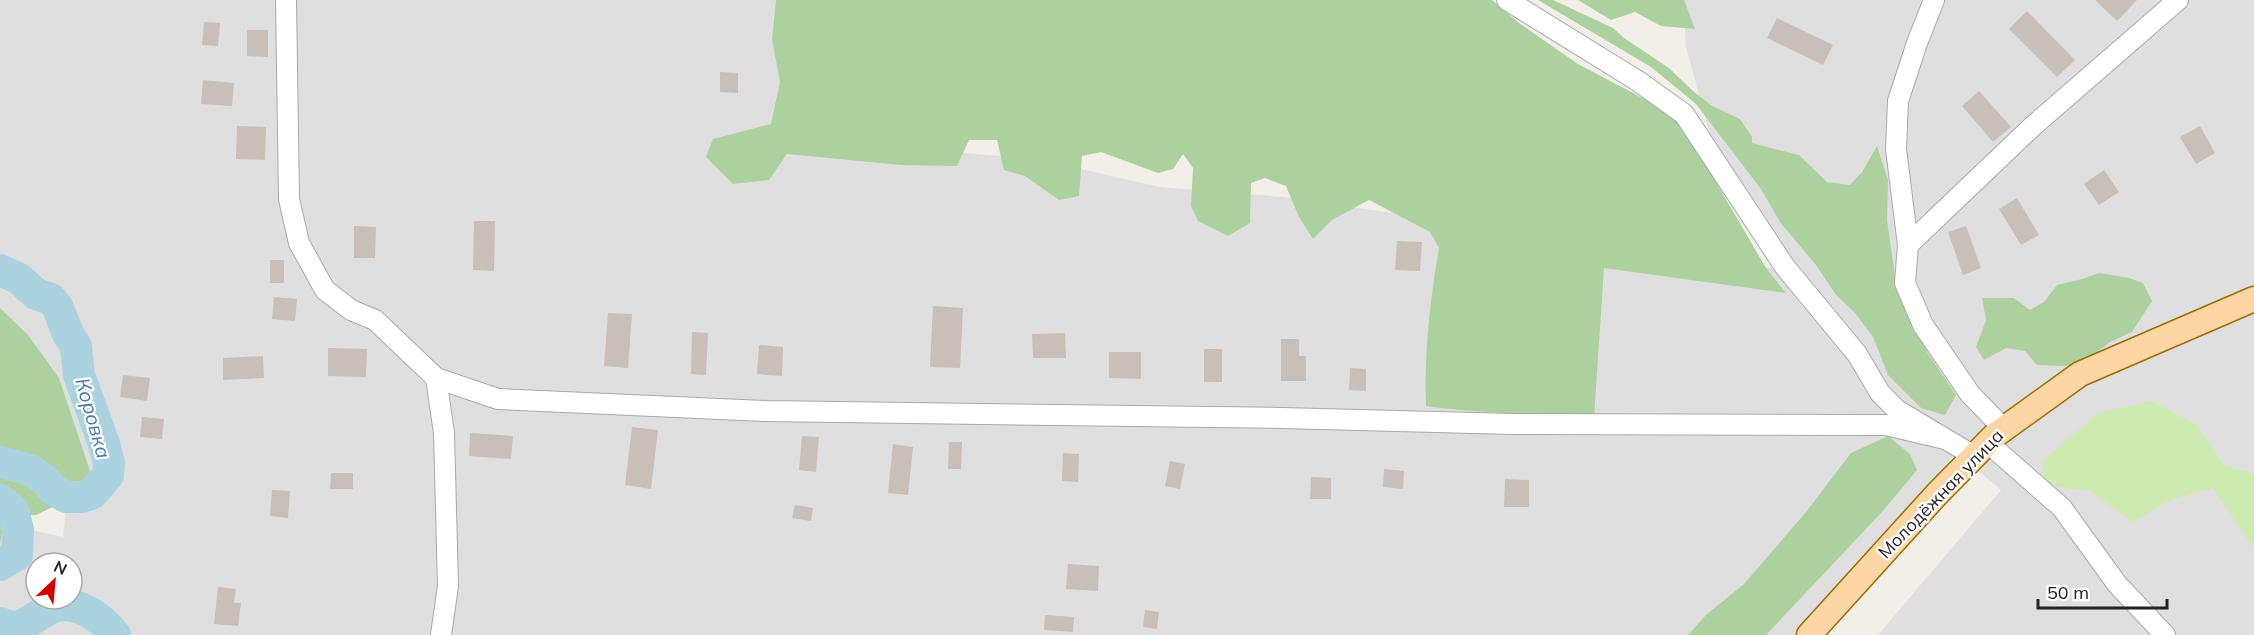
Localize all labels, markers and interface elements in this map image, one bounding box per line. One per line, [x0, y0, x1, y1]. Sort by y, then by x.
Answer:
water label: Коровка [70, 375, 117, 461]
street label: Молодёжная улица [1873, 424, 2008, 563]
north arrow [24, 551, 84, 611]
text: N [51, 556, 70, 579]
scale bar [2038, 572, 2167, 610]
text: 50 m [2047, 581, 2089, 604]

